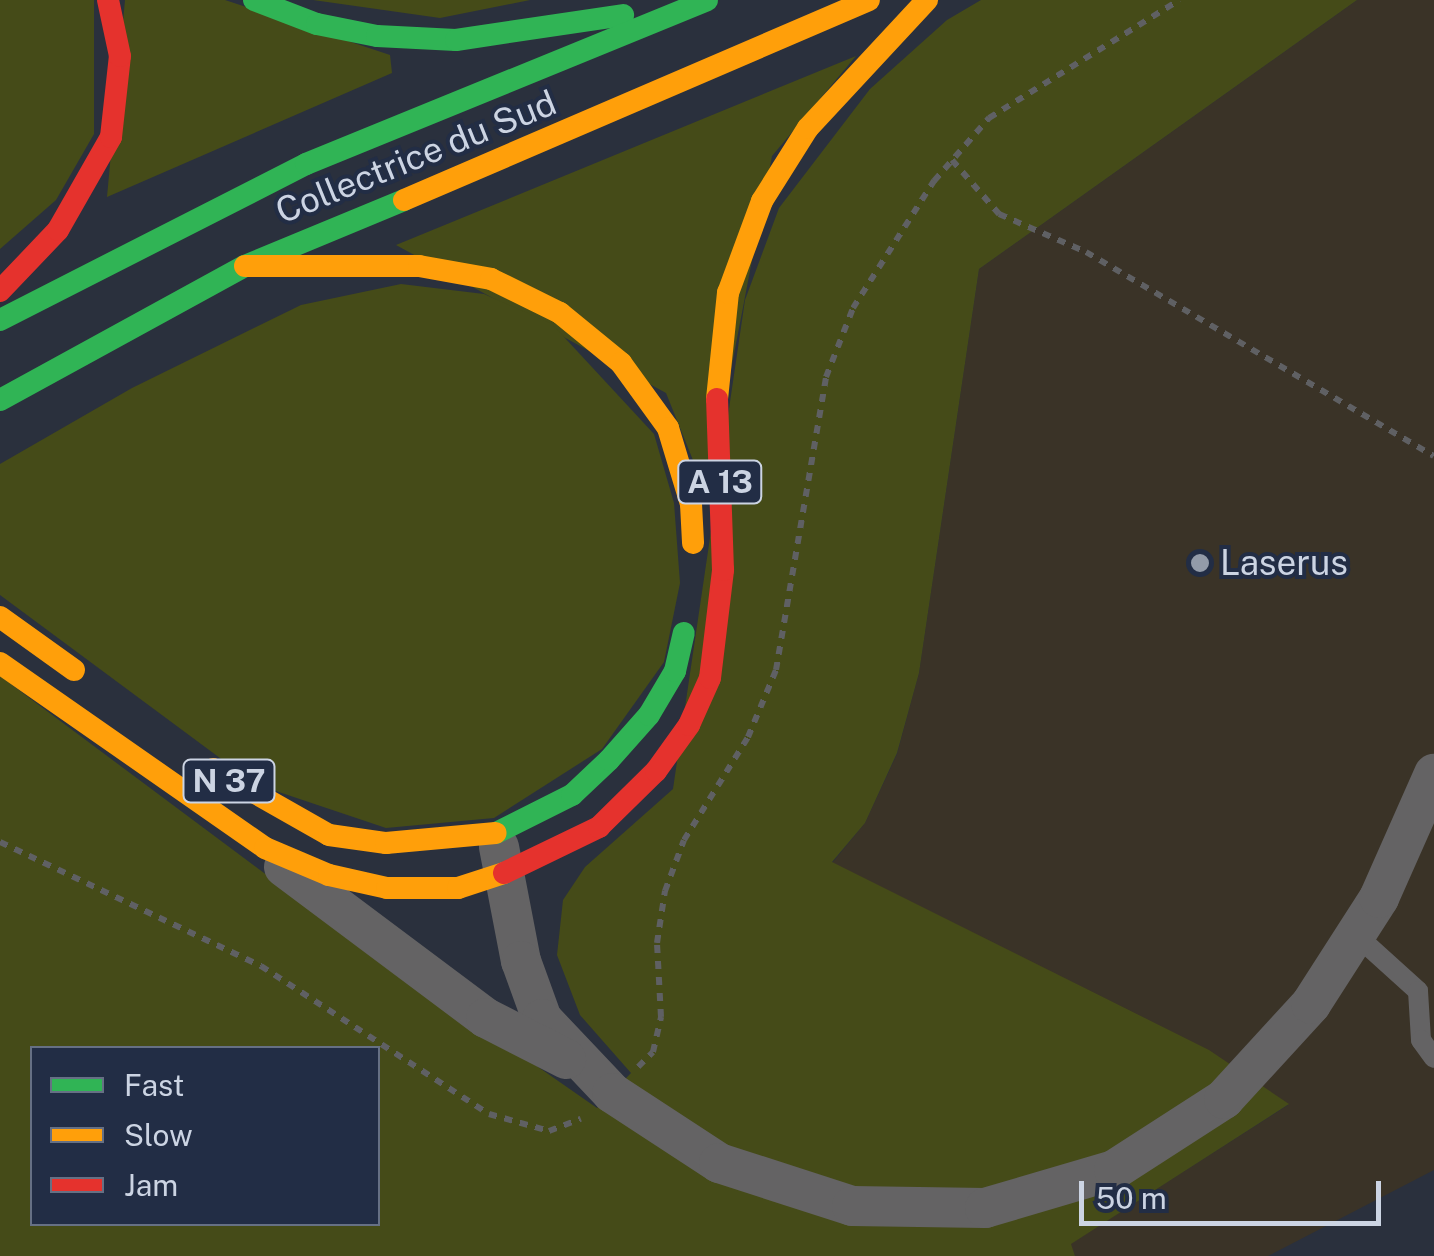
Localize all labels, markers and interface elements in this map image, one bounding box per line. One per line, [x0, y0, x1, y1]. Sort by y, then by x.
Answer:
street label: Collectrice du Sud [269, 81, 563, 233]
road number: A 13 [675, 455, 765, 509]
place label: Laserus [1220, 542, 1348, 584]
marker: Laserus [1189, 552, 1211, 574]
road number: N 37 [182, 754, 276, 808]
legend [30, 1046, 380, 1226]
text: Fast [124, 1067, 184, 1103]
text: Slow [124, 1117, 193, 1153]
scale bar [1084, 1161, 1386, 1223]
text: Jam [124, 1167, 178, 1203]
text: 50 m [1096, 1180, 1167, 1216]

